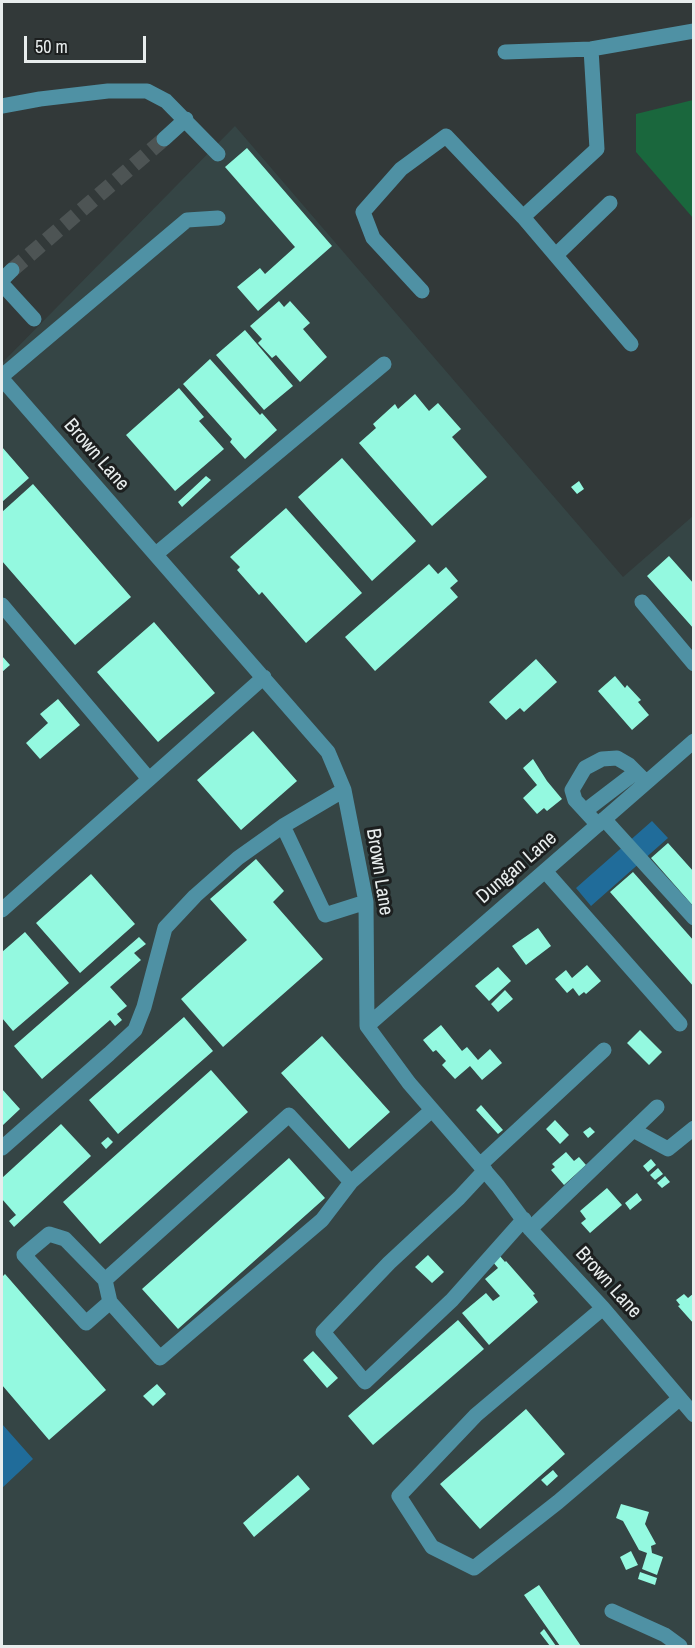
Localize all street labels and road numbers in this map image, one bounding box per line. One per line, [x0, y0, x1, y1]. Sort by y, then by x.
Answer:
street label: Brown Lane [58, 414, 134, 496]
street label: Brown Lane [360, 827, 398, 917]
street label: Dungan Lane [472, 827, 562, 909]
street label: Brown Lane [570, 1242, 646, 1324]

